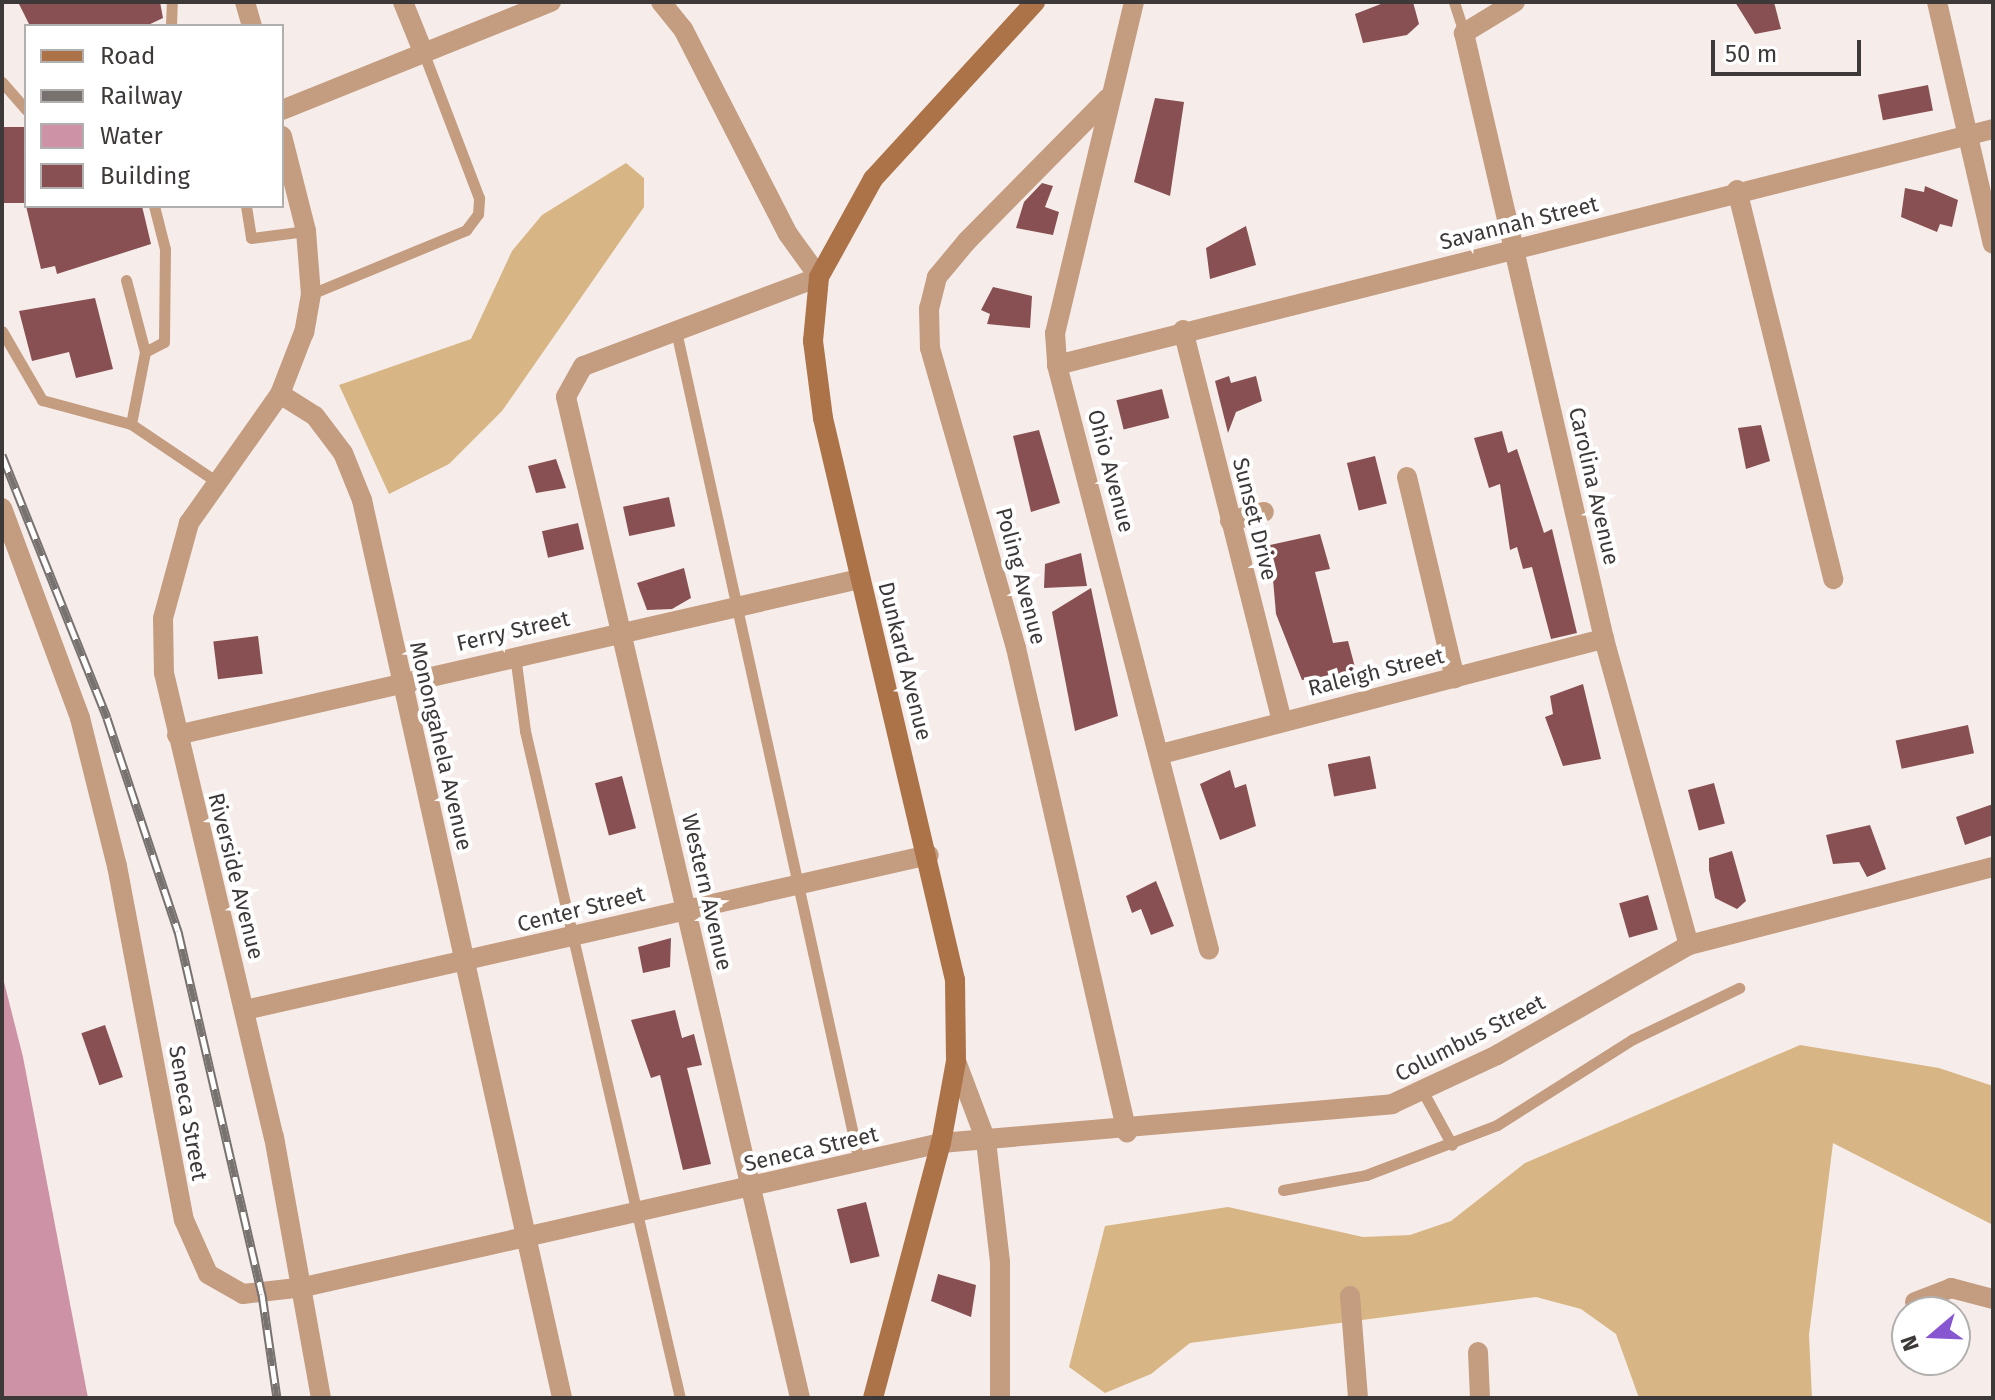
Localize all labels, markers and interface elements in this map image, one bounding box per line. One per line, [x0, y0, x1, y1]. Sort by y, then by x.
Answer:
legend [24, 24, 284, 208]
scale bar [1715, 24, 1865, 74]
text: 50 m [1725, 40, 1777, 68]
text: Road [100, 42, 155, 70]
text: Railway [100, 82, 183, 110]
text: Water [100, 122, 163, 150]
text: Building [100, 162, 190, 190]
street label: Savannah Street [1437, 191, 1601, 255]
street label: Carolina Avenue [1563, 405, 1625, 567]
street label: Ohio Avenue [1082, 407, 1140, 535]
street label: Sunset Drive [1227, 455, 1283, 583]
street label: Poling Avenue [990, 505, 1052, 647]
street label: Dunkard Avenue [873, 579, 937, 743]
street label: Ferry Street [454, 605, 572, 657]
street label: Monongahela Avenue [404, 639, 478, 853]
street label: Raleigh Street [1305, 642, 1447, 702]
street label: Riverside Avenue [203, 790, 269, 962]
street label: Western Avenue [676, 811, 738, 973]
street label: Center Street [515, 880, 647, 938]
street label: Columbus Street [1391, 989, 1549, 1087]
street label: Seneca Street [163, 1043, 213, 1183]
street label: Seneca Street [741, 1121, 881, 1177]
north arrow [1891, 1296, 1971, 1376]
text: N [1895, 1332, 1925, 1355]

